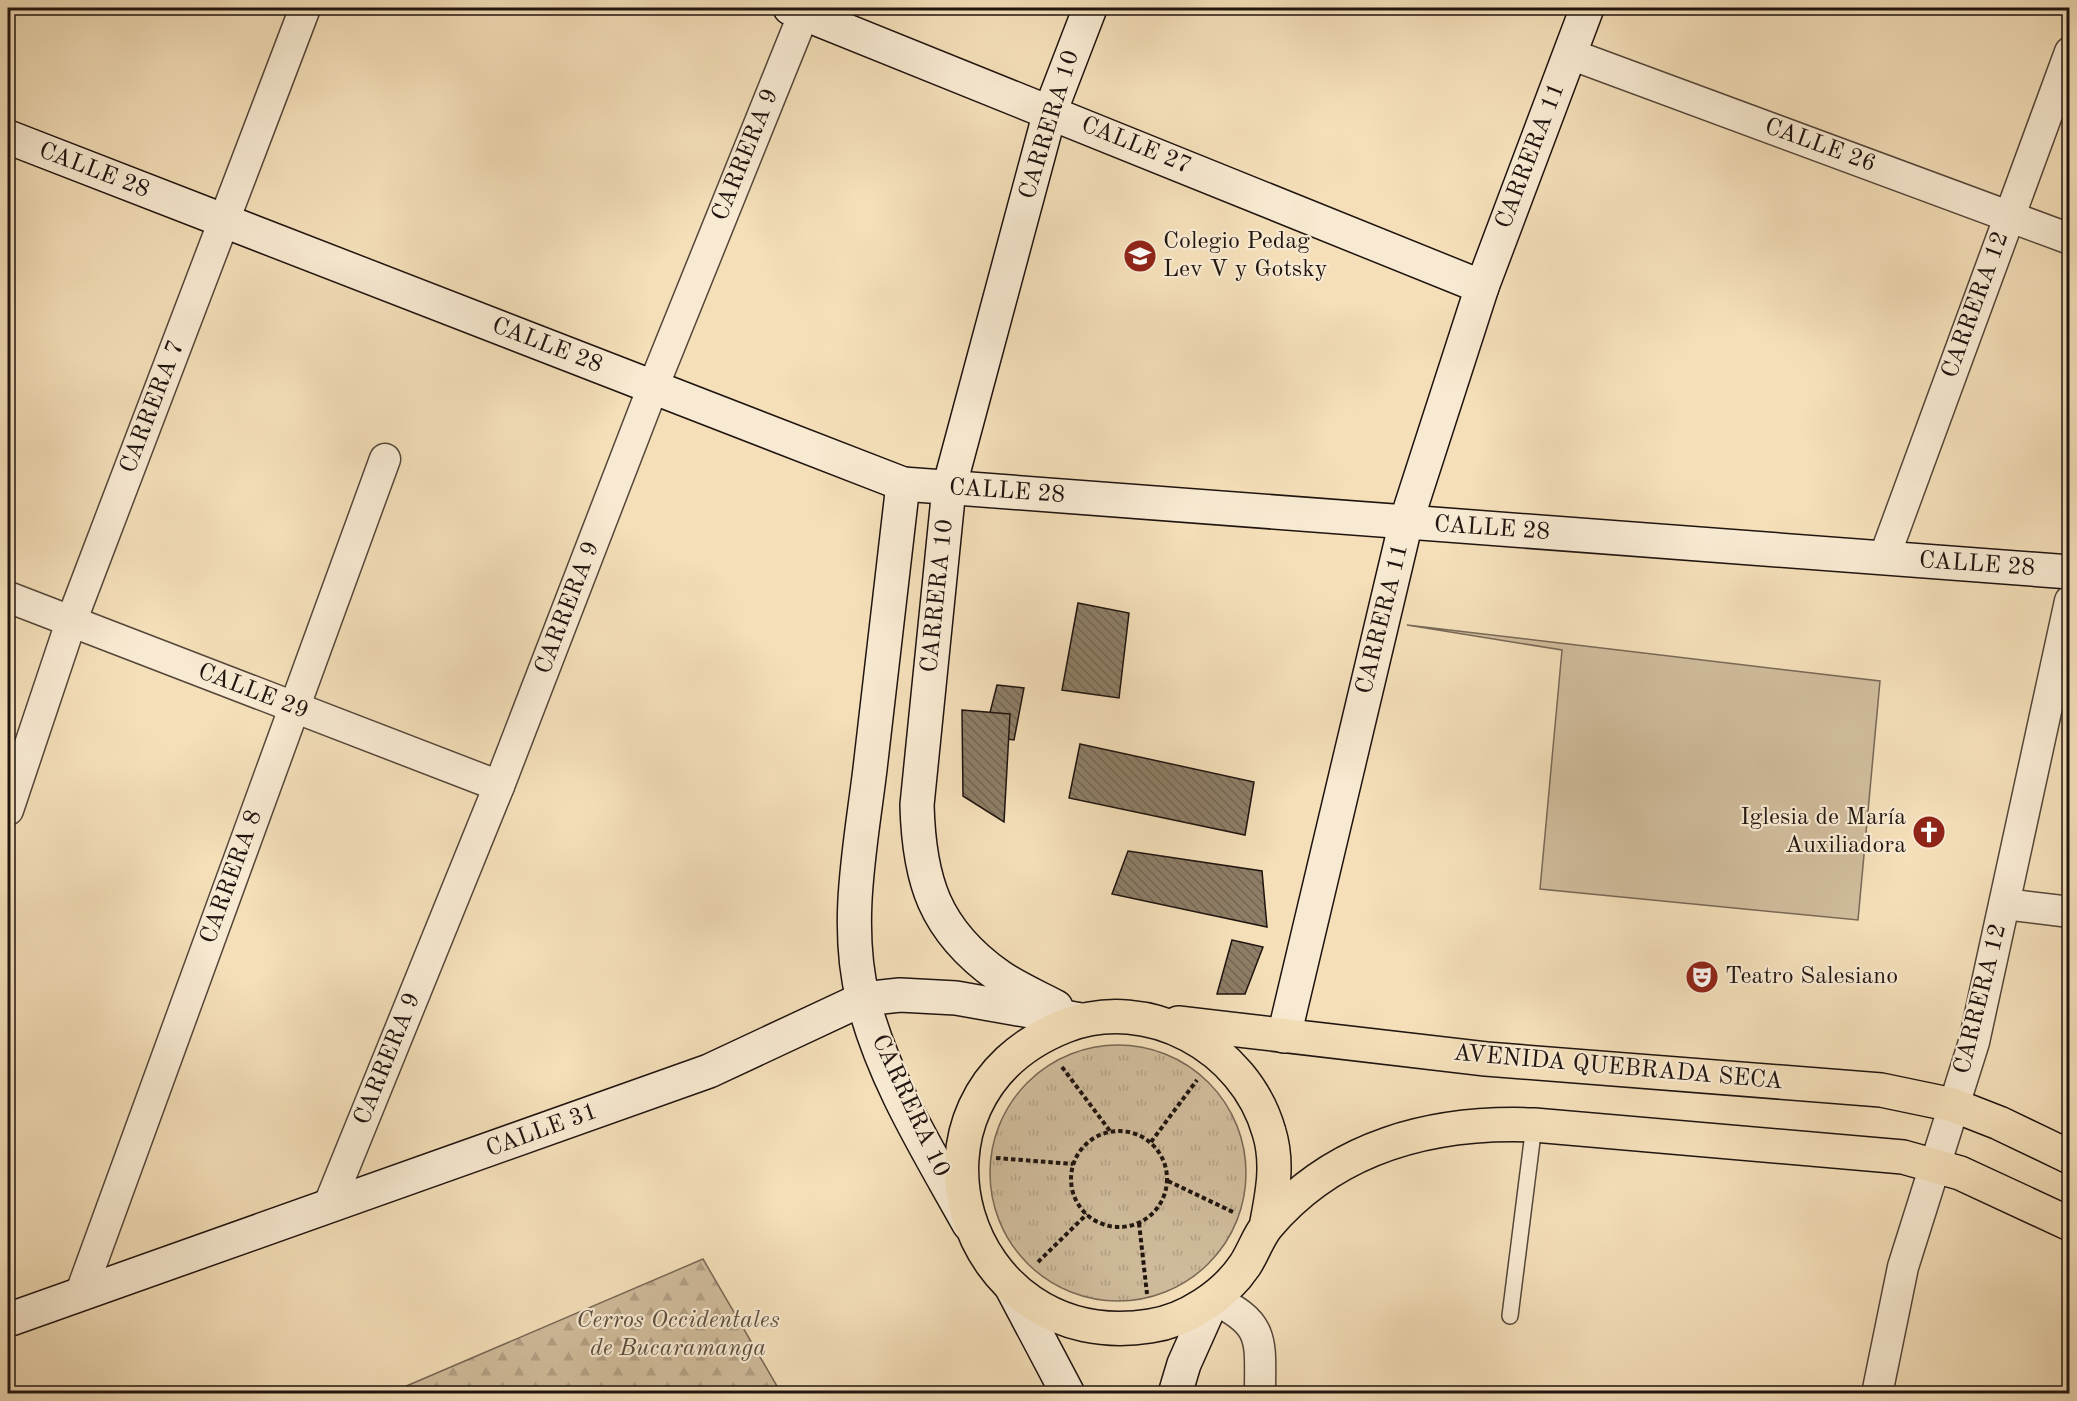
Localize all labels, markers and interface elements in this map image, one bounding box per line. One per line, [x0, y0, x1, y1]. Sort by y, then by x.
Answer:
street label: CARRERA 10 [1016, 48, 1084, 202]
street label: CARRERA 11 [1492, 80, 1570, 232]
street label: CARRERA 9 [709, 85, 783, 225]
street label: CALLE 27 [1078, 113, 1194, 179]
street label: CALLE 26 [1761, 115, 1879, 177]
street label: CALLE 28 [35, 139, 153, 203]
street label: CARRERA 12 [1938, 228, 2014, 382]
place label: Colegio Pedag Lev V y Gotsky [1163, 230, 1328, 282]
school or university icon: Colegio Pedag Lev V y Gotsky [1122, 238, 1158, 274]
street label: CALLE 28 [488, 314, 606, 378]
street label: CARRERA 7 [117, 337, 189, 477]
street label: CALLE 28 [948, 476, 1066, 508]
street label: CALLE 28 [1433, 513, 1551, 545]
street label: CARRERA 10 [918, 518, 958, 674]
street label: CARRERA 9 [532, 538, 604, 678]
street label: CARRERA 11 [1353, 541, 1413, 697]
street label: CALLE 28 [1918, 549, 2036, 581]
street label: CALLE 29 [194, 660, 312, 724]
place label: Iglesia de María Auxiliadora [1740, 806, 1906, 858]
street label: CARRERA 8 [197, 807, 267, 947]
church icon: Iglesia de María Auxiliadora [1911, 814, 1947, 850]
street label: CARRERA 12 [1951, 921, 2011, 1077]
theatre icon: Teatro Salesiano [1684, 959, 1720, 995]
place label: Teatro Salesiano [1725, 965, 1898, 989]
street label: CARRERA 9 [351, 989, 425, 1129]
street label: CARRERA 10 [867, 1031, 953, 1181]
street label: AVENIDA QUEBRADA SECA [1452, 1042, 1784, 1094]
street label: CALLE 31 [483, 1100, 601, 1162]
park label: Cerros Occidentales de Bucaramanga [576, 1309, 780, 1361]

